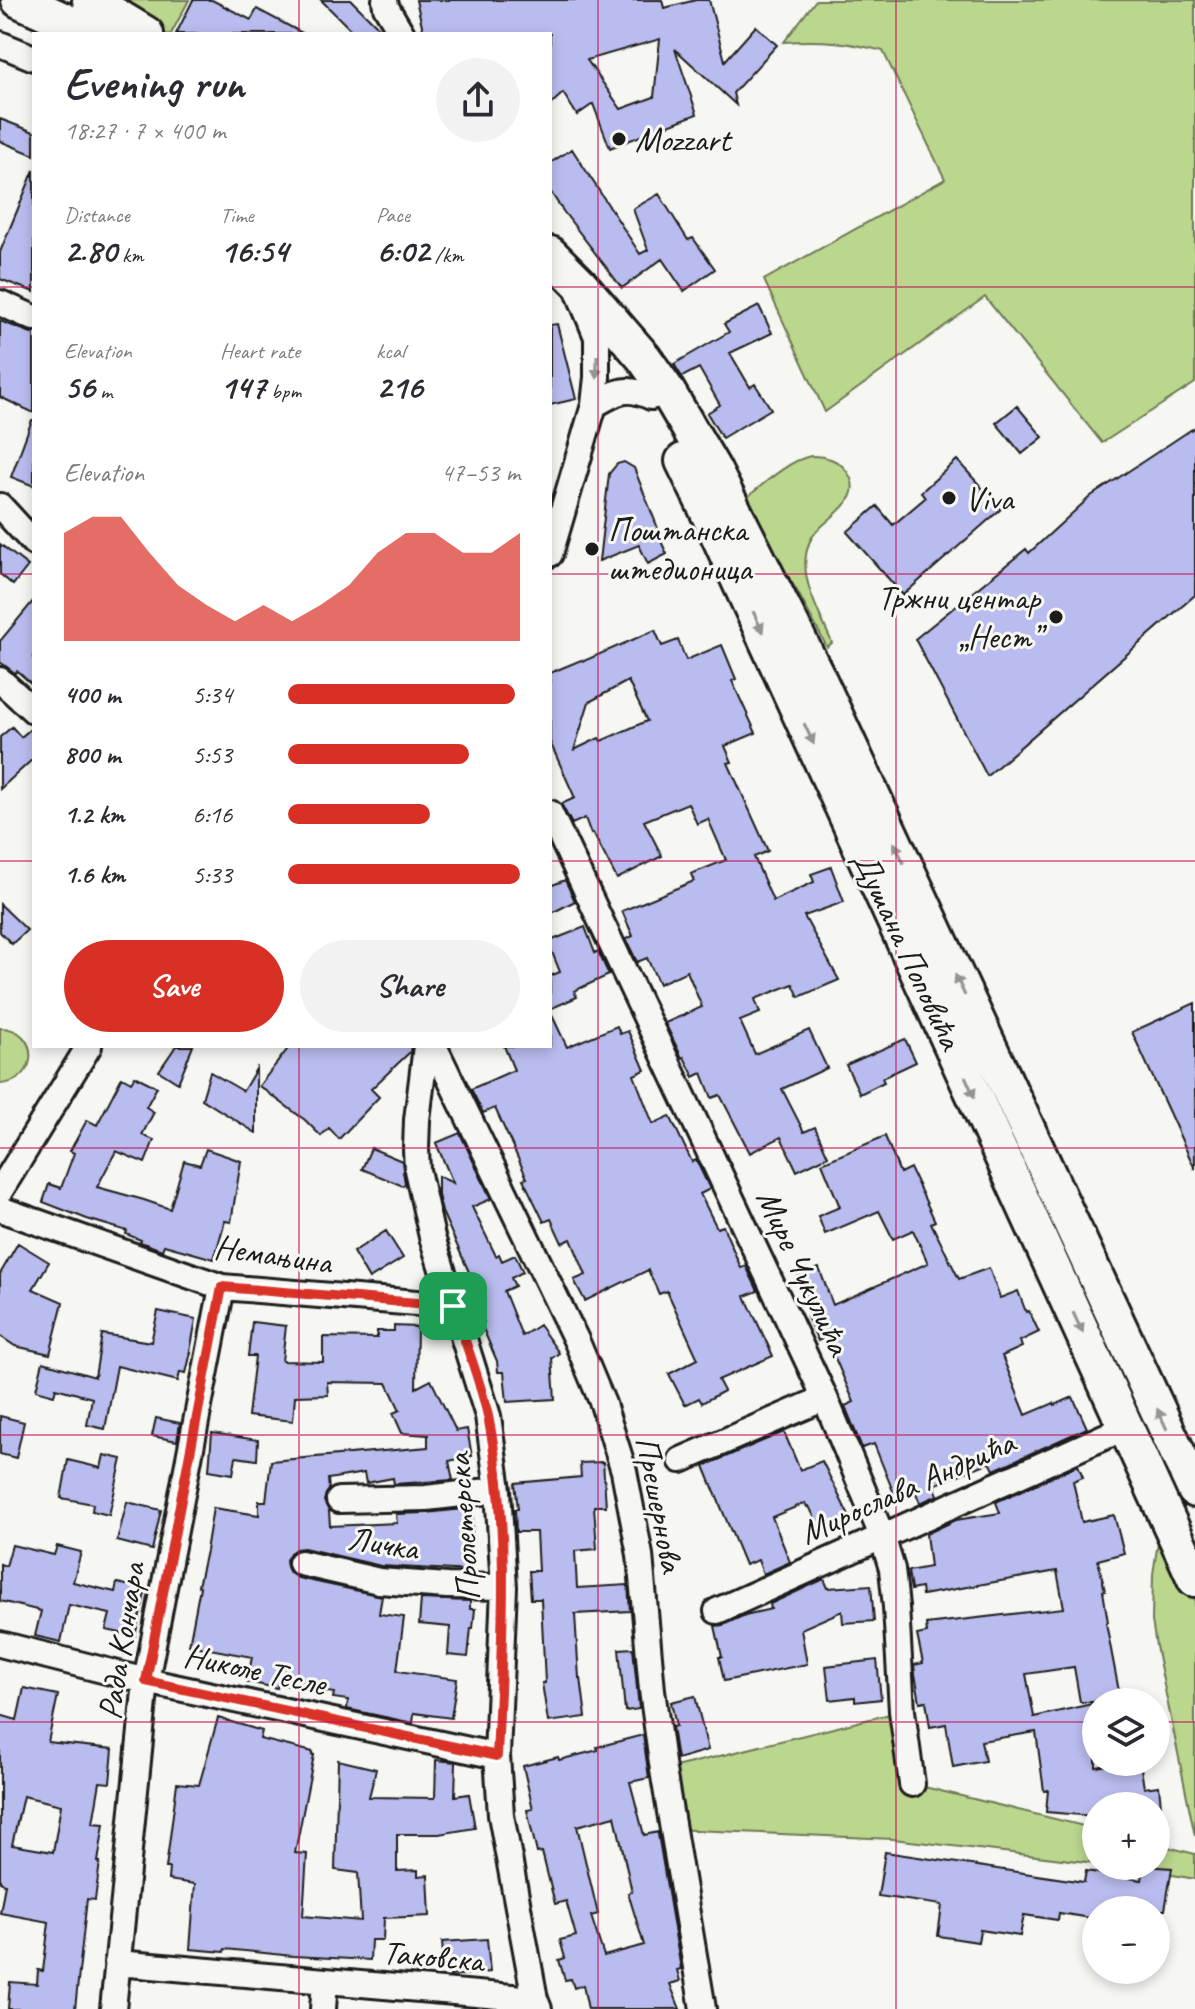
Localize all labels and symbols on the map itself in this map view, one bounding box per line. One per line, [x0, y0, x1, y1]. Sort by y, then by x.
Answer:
place label: Mozzart [635, 118, 734, 161]
marker: Mozzart [610, 130, 628, 148]
one-way arrow [591, 355, 603, 380]
place label: Viva [965, 477, 1016, 520]
marker: Viva [940, 489, 958, 507]
place label: Поштанска штедионица [608, 508, 754, 590]
marker: Поштанска штедионица [583, 540, 601, 558]
place label: Тржни центар „Нест” [877, 576, 1048, 658]
marker: Тржни центар „Нест” [1047, 608, 1065, 626]
one-way arrow [751, 610, 765, 634]
one-way arrow [803, 722, 816, 746]
one-way arrow [892, 842, 906, 865]
street label: Душана Поповића [843, 844, 974, 1058]
one-way arrow [953, 974, 967, 997]
one-way arrow [964, 1075, 977, 1098]
street label: Мире Чукулића [747, 1182, 862, 1364]
street label: Немањина [212, 1225, 337, 1284]
pin [419, 1272, 487, 1340]
one-way arrow [1071, 1311, 1085, 1335]
one-way arrow [1155, 1408, 1169, 1431]
street label: Мирослава Андрића [793, 1420, 1023, 1554]
street label: Прешернова [626, 1433, 695, 1578]
street label: Пролетерска [436, 1450, 490, 1602]
street label: Личка [345, 1516, 423, 1570]
street label: Рада Кончара [87, 1557, 155, 1722]
street label: Николе Тесле [180, 1633, 332, 1705]
street label: Таковска [381, 1930, 488, 1982]

